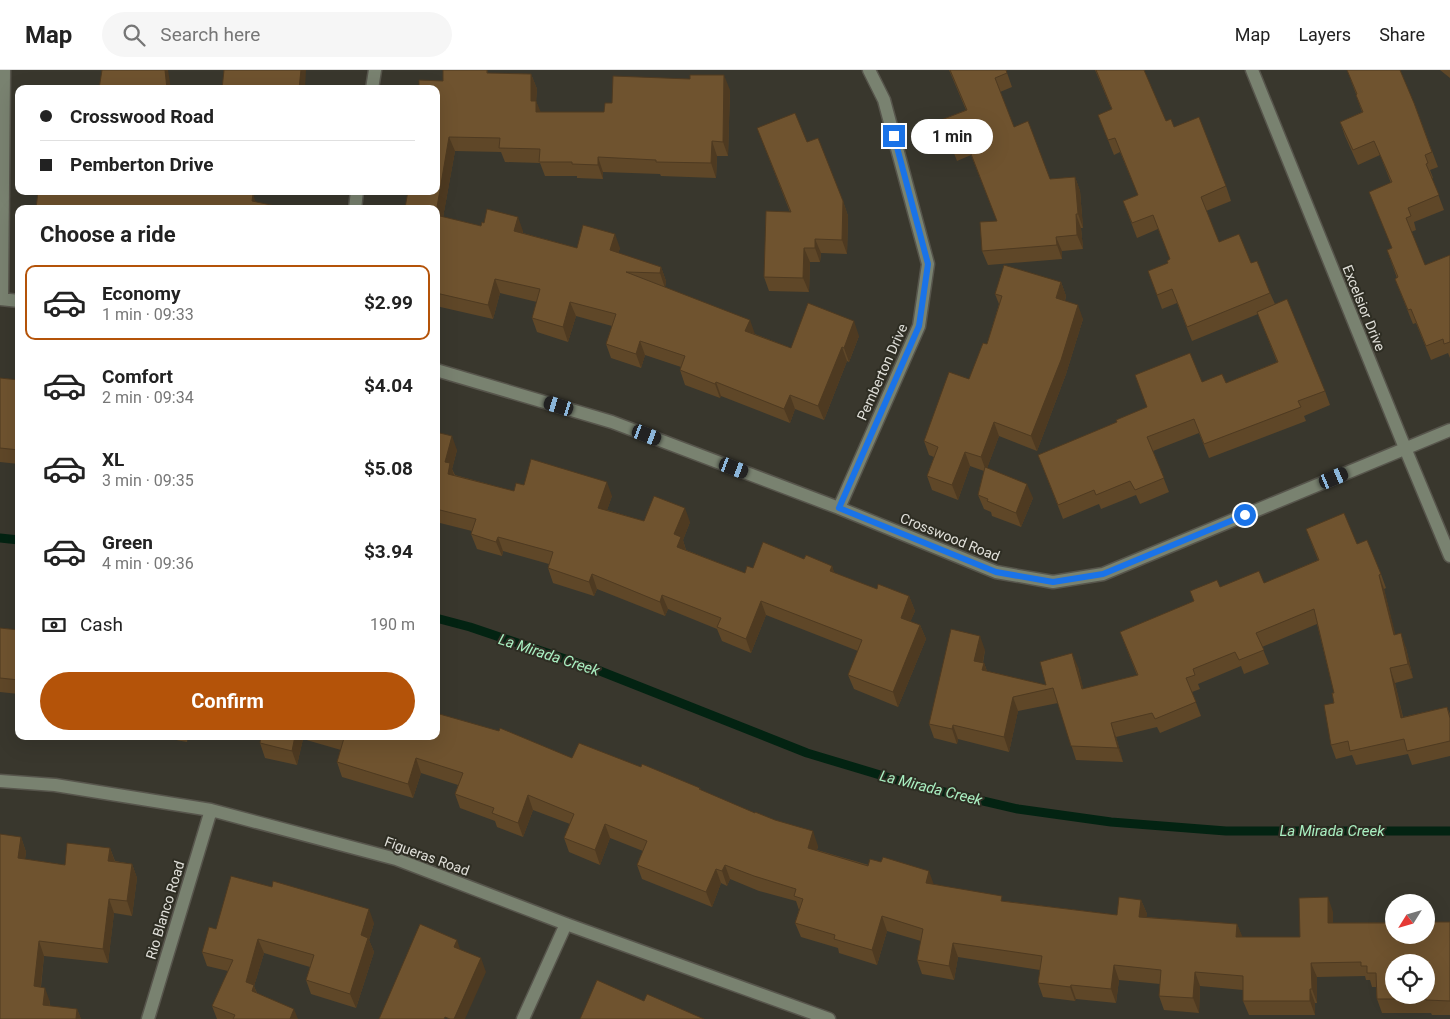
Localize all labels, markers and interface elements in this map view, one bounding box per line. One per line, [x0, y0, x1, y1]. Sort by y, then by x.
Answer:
search box [102, 12, 452, 57]
text: Map [25, 21, 72, 49]
icon: search [120, 21, 148, 49]
text: Search here [160, 23, 260, 46]
text: Map [1235, 24, 1270, 45]
text: Layers [1298, 24, 1351, 45]
text: Share [1379, 24, 1425, 45]
text: Crosswood Road [70, 105, 214, 128]
callout: 1 min [912, 118, 994, 154]
route end [883, 125, 905, 147]
text: 1 min [932, 127, 972, 146]
text: Pemberton Drive [70, 153, 214, 176]
text: Choose a ride [40, 222, 176, 247]
street label: Excelsior Drive [1339, 263, 1389, 353]
icon: car [42, 280, 87, 325]
text: Economy [102, 282, 181, 305]
text: $2.99 [364, 291, 413, 314]
text: 1 min · 09:33 [102, 305, 194, 324]
street label: Pemberton Drive [854, 321, 910, 423]
icon: car [42, 363, 87, 408]
text: Comfort [102, 365, 173, 388]
text: $4.04 [364, 374, 413, 397]
text: 2 min · 09:34 [102, 388, 194, 407]
car [542, 394, 575, 418]
car [630, 423, 663, 447]
icon: car [42, 446, 87, 491]
text: XL [102, 448, 124, 471]
car [717, 456, 750, 480]
text: $5.08 [364, 457, 413, 480]
car [1317, 465, 1350, 491]
text: 3 min · 09:35 [102, 471, 194, 490]
route start [1234, 504, 1256, 526]
street label: Crosswood Road [898, 510, 1002, 564]
icon: car [42, 529, 87, 574]
text: Green [102, 531, 153, 554]
text: $3.94 [364, 540, 413, 563]
text: 4 min · 09:36 [102, 554, 194, 573]
icon: cash [40, 611, 68, 639]
text: Cash [80, 613, 123, 636]
text: 190 m [370, 615, 415, 634]
water label: La Mirada Creek [496, 630, 602, 680]
button: Confirm [40, 672, 415, 730]
water label: La Mirada Creek [878, 767, 985, 810]
water label: La Mirada Creek [1279, 822, 1385, 840]
street label: Figueras Road [382, 833, 472, 879]
street label: Rio Blanco Road [142, 859, 188, 961]
north arrow [1385, 894, 1435, 944]
map controls [1385, 894, 1435, 1004]
button: locate [1385, 954, 1435, 1004]

